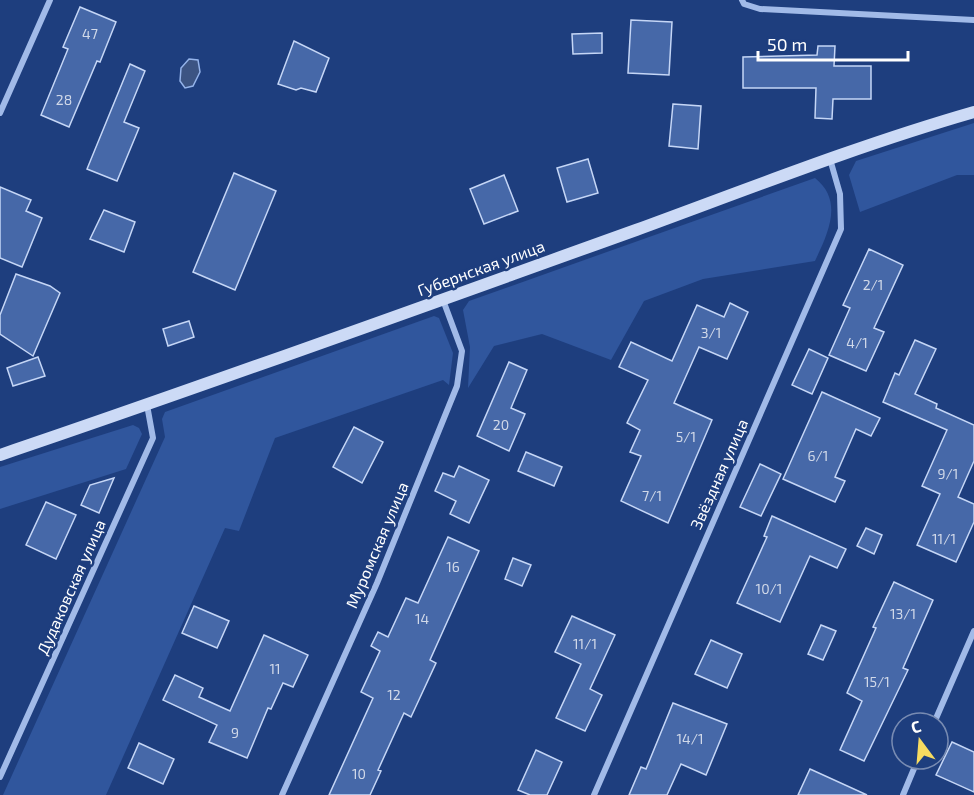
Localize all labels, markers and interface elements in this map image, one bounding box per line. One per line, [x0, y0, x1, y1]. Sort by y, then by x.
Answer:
scale bar [758, 24, 908, 62]
house number: 47 [82, 25, 98, 42]
text: 50 m [767, 33, 807, 55]
house number: 28 [56, 91, 72, 108]
street label: Губернская улица [415, 236, 547, 300]
house number: 2/1 [863, 276, 883, 293]
house number: 3/1 [701, 324, 721, 341]
house number: 4/1 [846, 334, 868, 351]
house number: 20 [493, 416, 509, 433]
street label: Звёздная улица [686, 416, 752, 532]
house number: 5/1 [676, 428, 696, 445]
house number: 6/1 [808, 447, 828, 464]
house number: 9/1 [938, 465, 958, 482]
street label: Муромская улица [341, 479, 413, 611]
house number: 7/1 [642, 487, 662, 504]
street label: Дудаковская улица [32, 516, 110, 658]
house number: 11/1 [932, 530, 956, 547]
house number: 16 [446, 558, 460, 575]
house number: 10/1 [756, 580, 782, 597]
house number: 13/1 [890, 605, 916, 622]
house number: 14 [415, 610, 429, 627]
house number: 11/1 [573, 635, 597, 652]
house number: 11 [269, 660, 281, 677]
house number: 15/1 [864, 673, 890, 690]
house number: 12 [387, 686, 401, 703]
north arrow [890, 711, 950, 771]
text: С [909, 716, 923, 737]
house number: 9 [231, 724, 239, 741]
house number: 14/1 [677, 730, 704, 747]
house number: 10 [352, 765, 366, 782]

